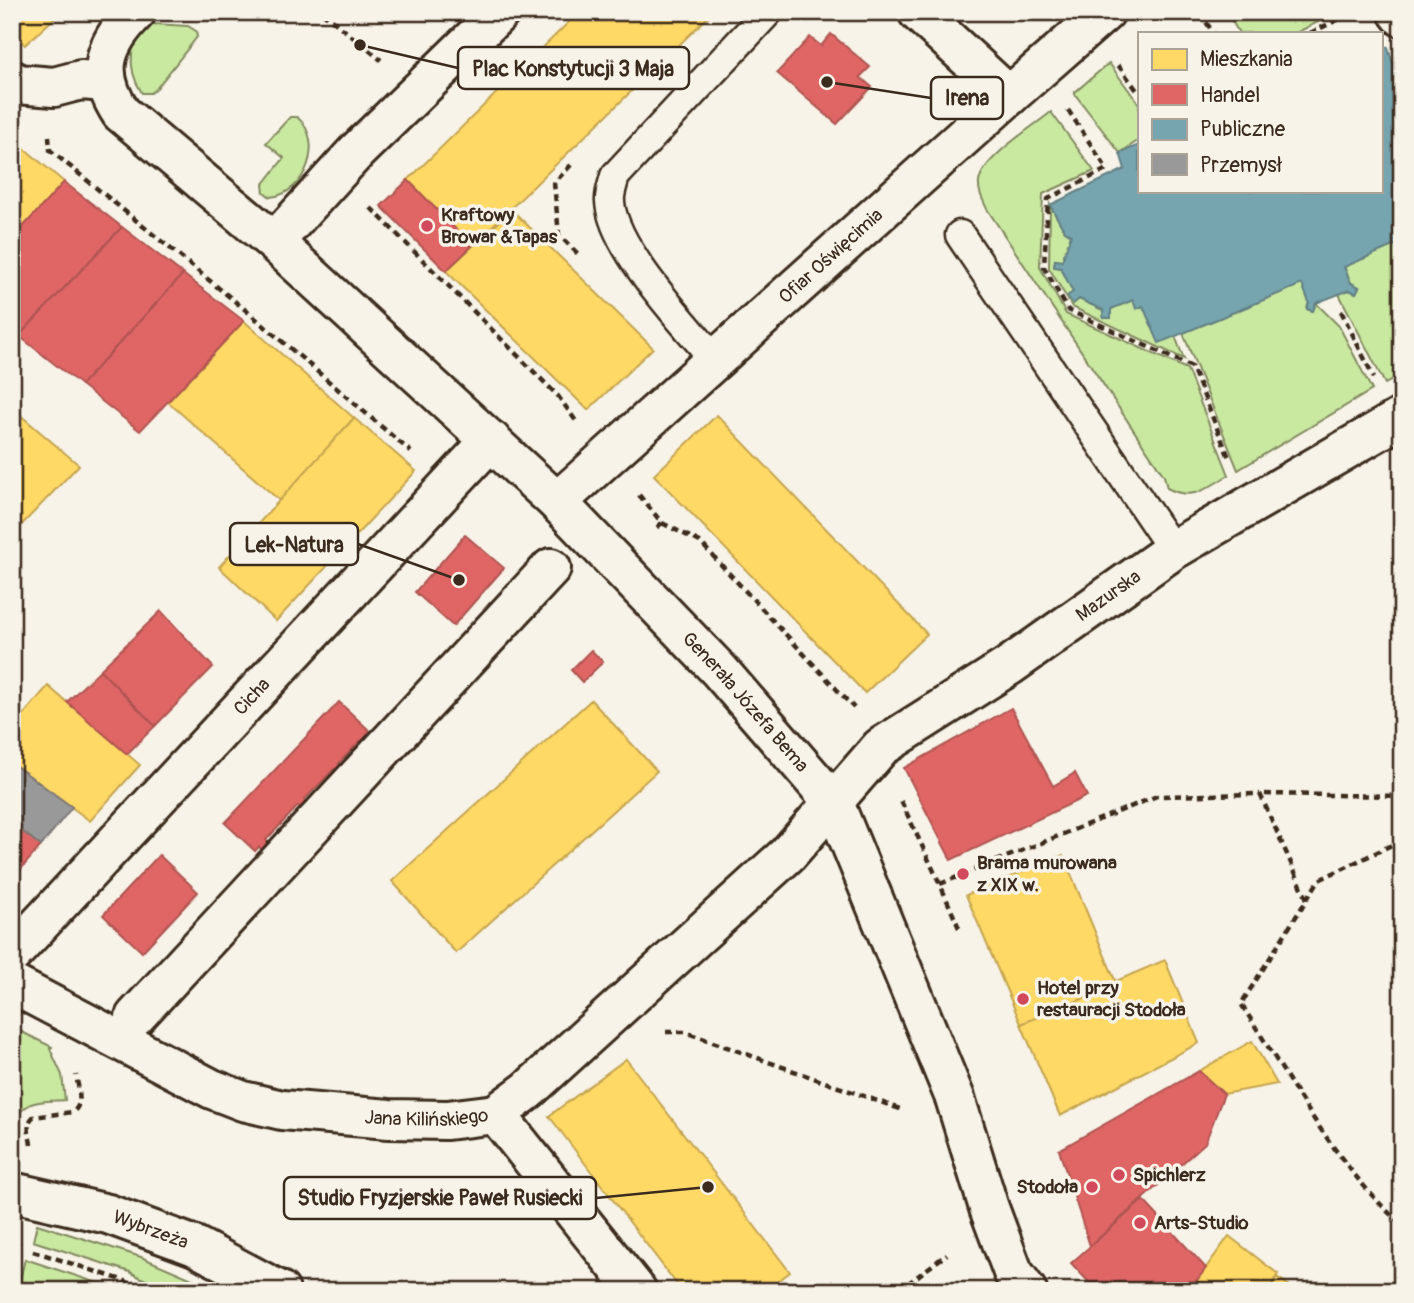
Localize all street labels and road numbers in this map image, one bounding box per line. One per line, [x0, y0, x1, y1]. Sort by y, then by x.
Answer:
street label: Ofiar Oświęcimia [774, 203, 888, 309]
street label: Mazurska [1071, 564, 1146, 627]
street label: Generała Józefa Bema [677, 627, 814, 777]
street label: Cicha [229, 673, 275, 720]
street label: Jana Kilińskiego [364, 1103, 490, 1132]
street label: Wybrzeża [110, 1205, 192, 1255]

